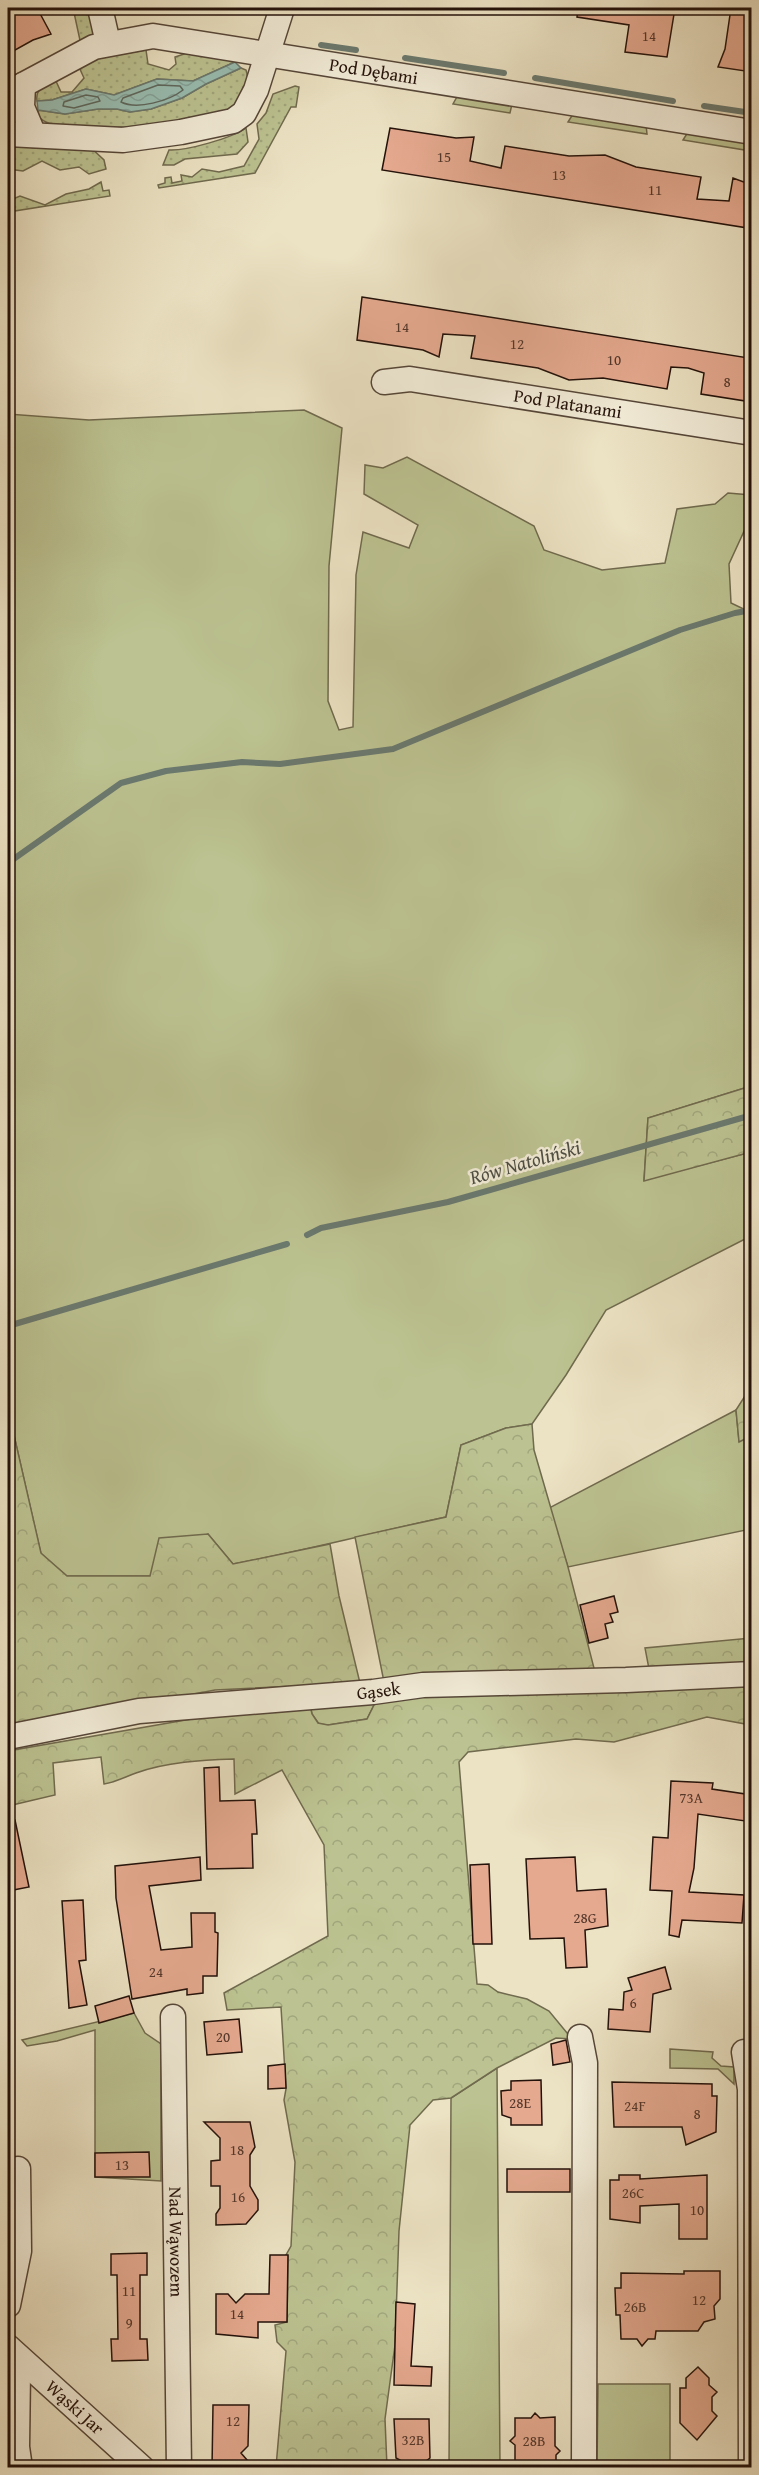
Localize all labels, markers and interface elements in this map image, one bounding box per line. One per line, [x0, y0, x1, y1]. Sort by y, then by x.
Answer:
house number: 14 [642, 25, 656, 46]
street label: Pod Dębami [327, 50, 420, 91]
house number: 15 [437, 146, 451, 167]
house number: 13 [552, 164, 566, 185]
house number: 11 [648, 179, 662, 200]
house number: 14 [395, 316, 409, 337]
house number: 12 [510, 333, 524, 354]
house number: 10 [607, 349, 621, 370]
house number: 8 [723, 371, 731, 392]
street label: Pod Platanami [512, 382, 624, 425]
water label: Rów Natoliński [465, 1132, 584, 1191]
street label: Gąsek [356, 1674, 403, 1706]
house number: 73A [679, 1787, 703, 1808]
house number: 28G [573, 1907, 597, 1928]
house number: 24 [149, 1961, 163, 1982]
house number: 6 [629, 1992, 637, 2013]
house number: 20 [216, 2026, 230, 2047]
house number: 28E [509, 2092, 531, 2113]
house number: 24F [624, 2095, 646, 2116]
house number: 8 [693, 2103, 701, 2124]
house number: 18 [230, 2139, 244, 2160]
house number: 13 [115, 2154, 129, 2175]
house number: 26C [622, 2182, 644, 2203]
house number: 16 [231, 2186, 245, 2207]
street label: Nad Wąwozem [162, 2187, 191, 2298]
house number: 10 [690, 2199, 704, 2220]
house number: 11 [122, 2280, 136, 2301]
house number: 12 [692, 2289, 706, 2310]
house number: 26B [624, 2296, 646, 2317]
house number: 14 [230, 2303, 244, 2324]
house number: 9 [125, 2312, 133, 2333]
street label: Wąski Jar [40, 2373, 111, 2441]
house number: 12 [226, 2410, 240, 2431]
house number: 32B [402, 2429, 424, 2450]
house number: 28B [523, 2430, 545, 2451]

